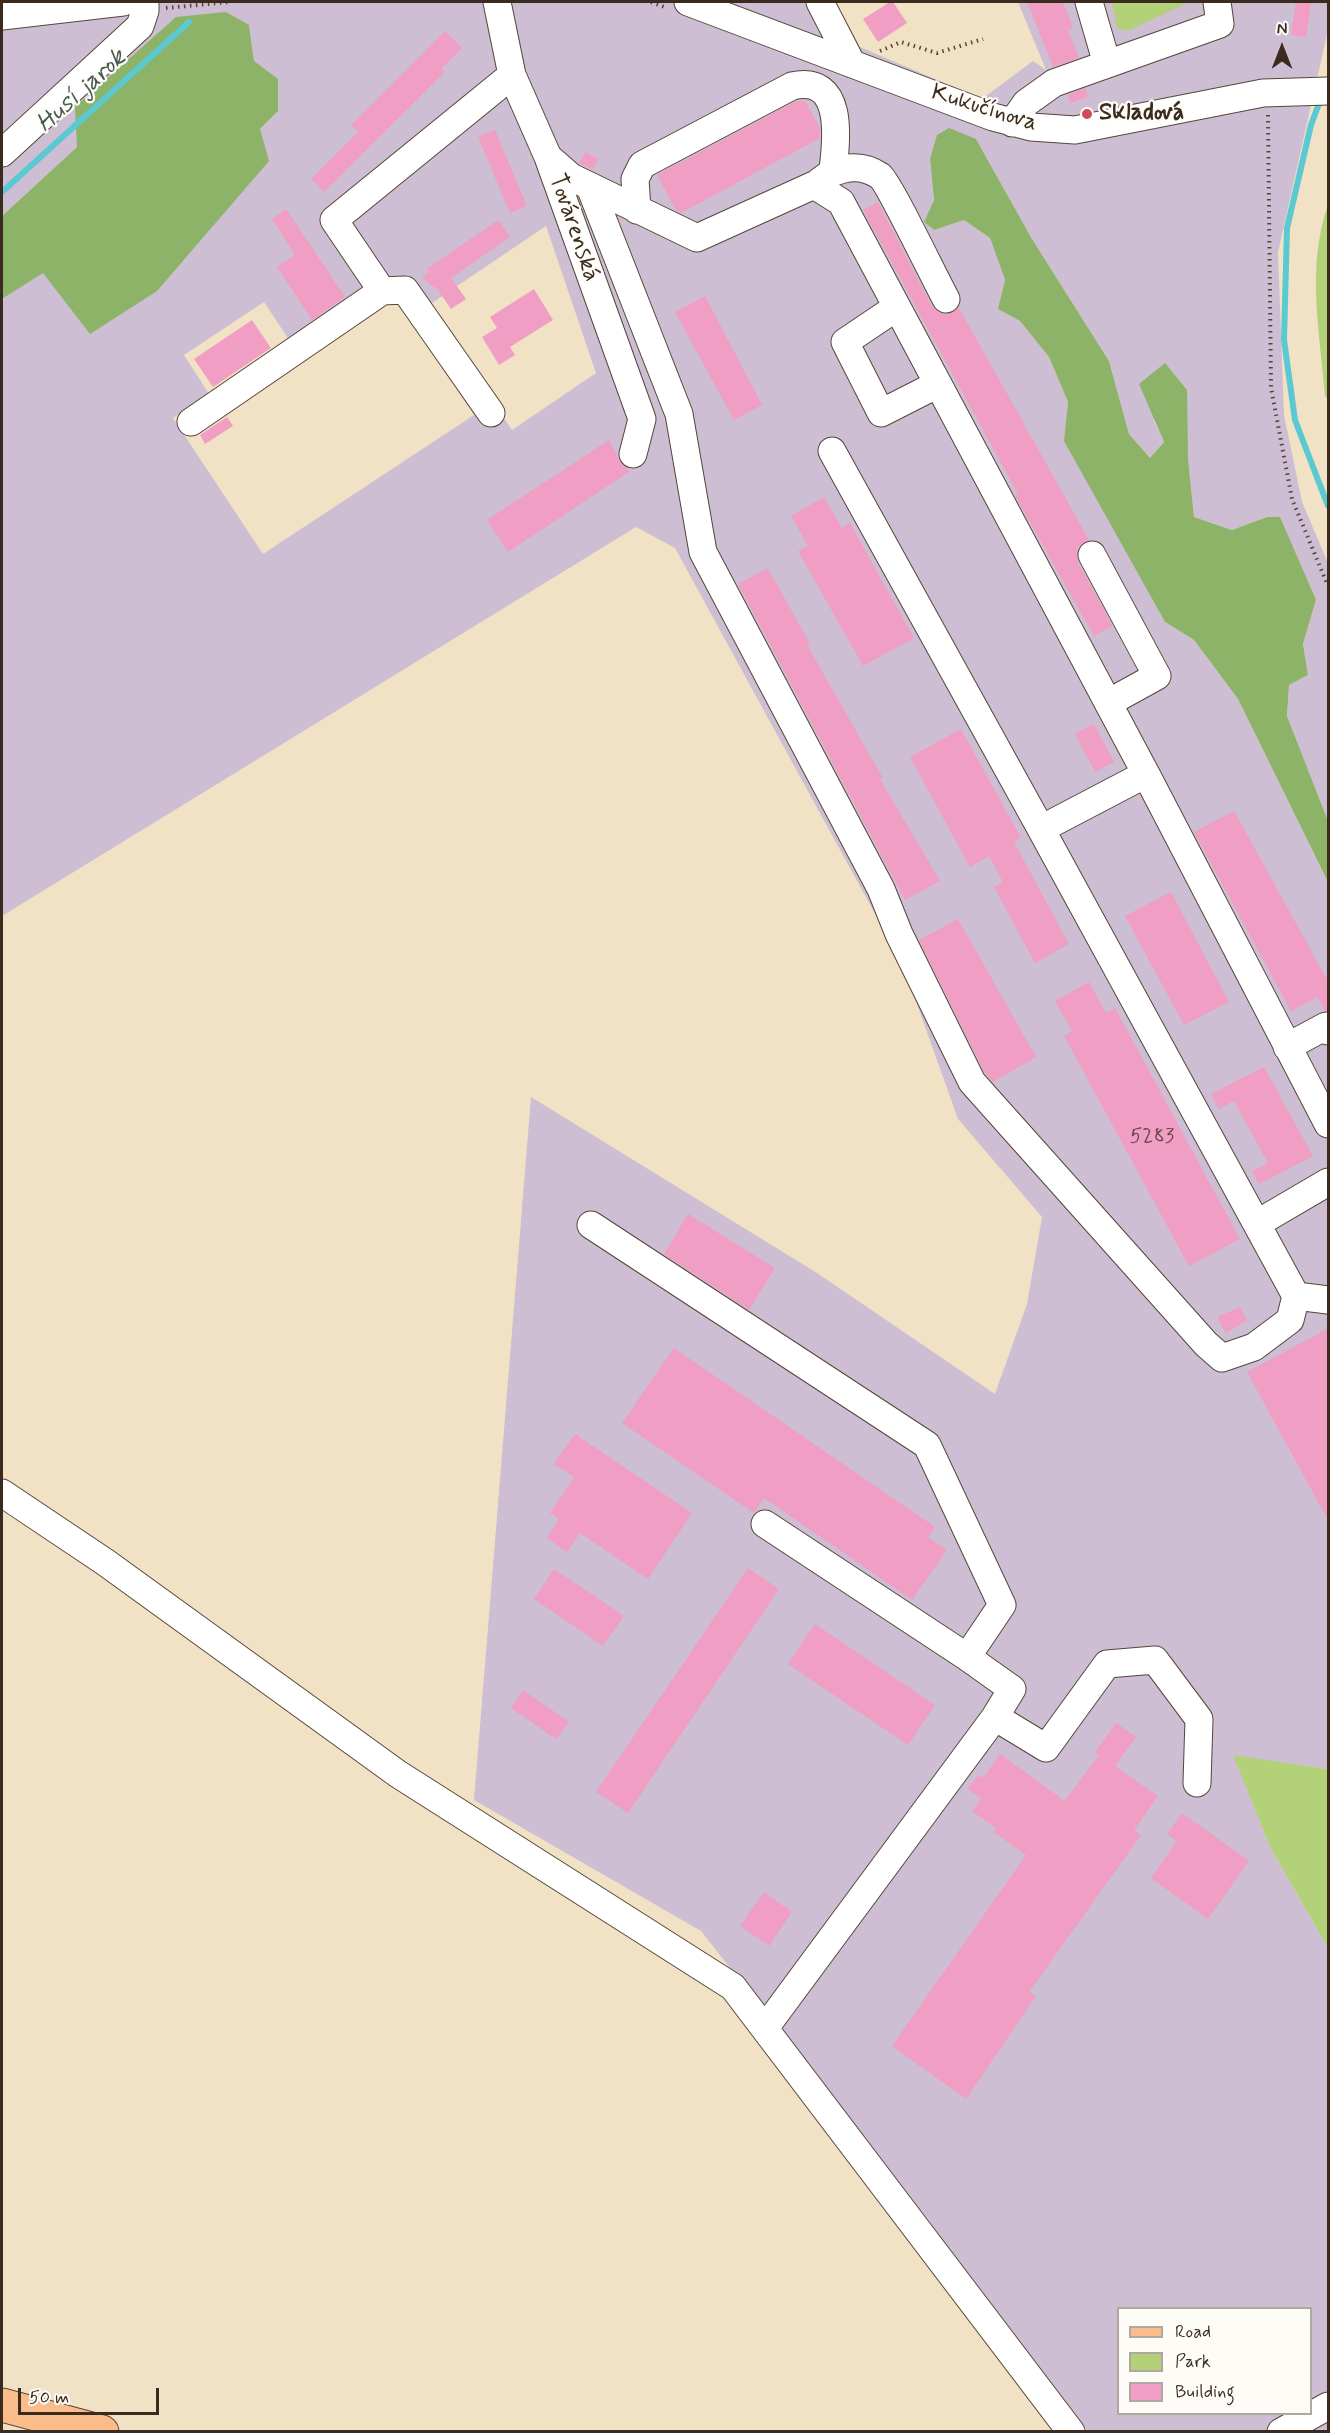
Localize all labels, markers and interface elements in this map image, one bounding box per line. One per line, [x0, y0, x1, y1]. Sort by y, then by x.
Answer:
north arrow [1252, 18, 1312, 78]
text: N [1277, 19, 1287, 40]
water label: Husí jarok [31, 44, 133, 140]
street label: Kukučínova [928, 79, 1040, 139]
place label: Skladová [1099, 100, 1184, 128]
marker: Skladová [1080, 107, 1094, 121]
street label: Továrenská [541, 170, 605, 286]
house number: 5283 [1130, 1125, 1174, 1151]
legend [1117, 2307, 1312, 2415]
text: Road [1175, 2320, 1211, 2344]
text: Park [1175, 2350, 1211, 2374]
scale bar [21, 2376, 162, 2414]
text: Building [1175, 2380, 1235, 2404]
text: 50 m [29, 2386, 69, 2410]

